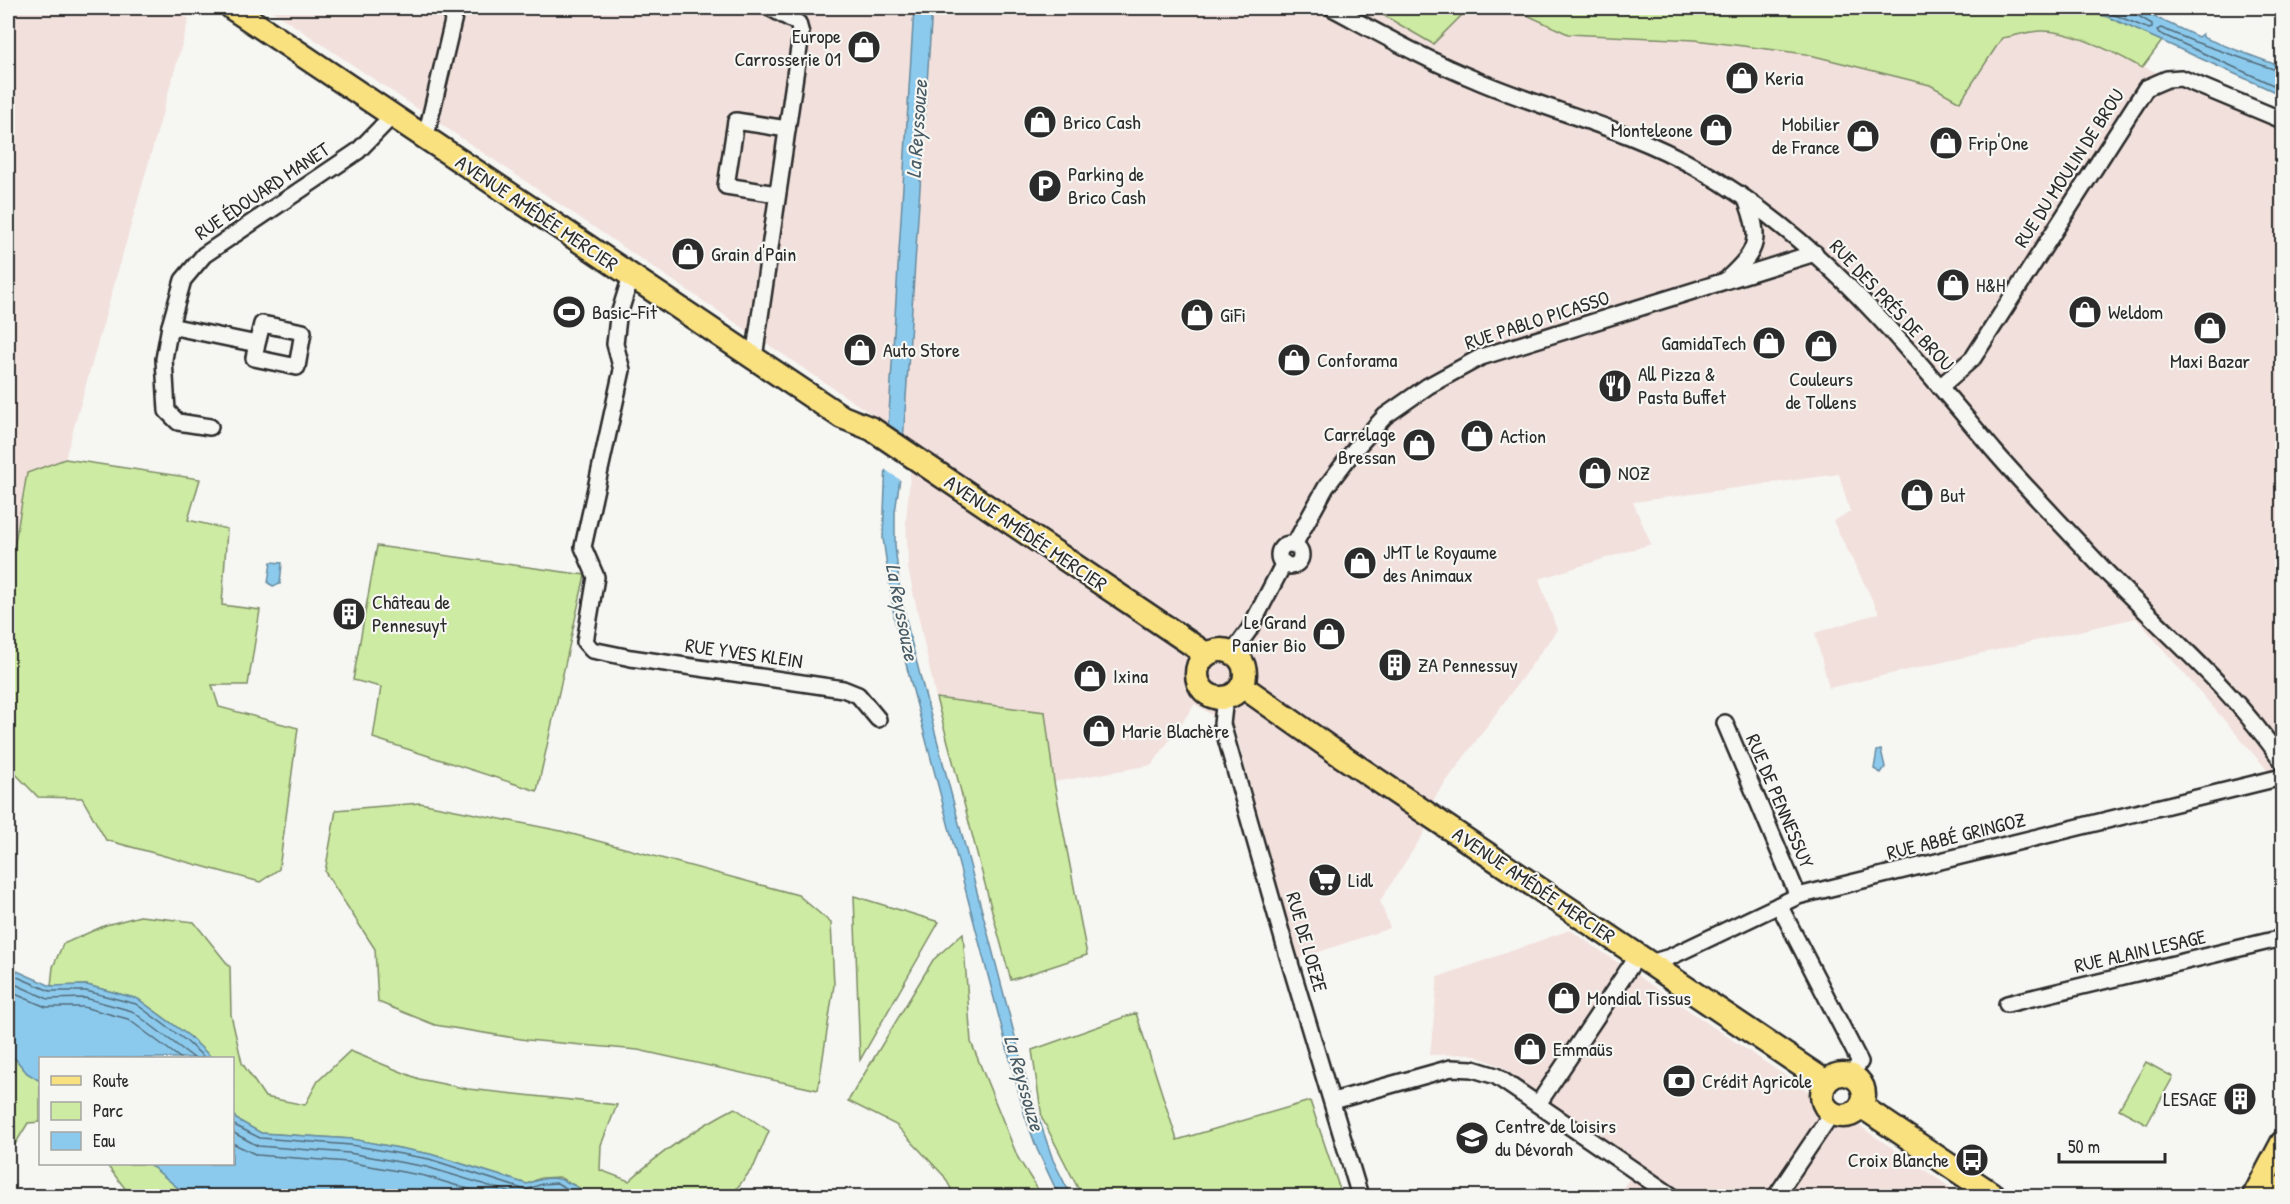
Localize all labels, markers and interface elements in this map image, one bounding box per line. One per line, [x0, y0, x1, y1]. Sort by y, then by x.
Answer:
place label: Europe Carrosserie 01 [734, 22, 841, 72]
shop icon: Europe Carrosserie 01 [846, 29, 882, 65]
shop icon: Keria [1724, 60, 1760, 96]
place label: Keria [1765, 64, 1804, 91]
water label: La Reyssouze [899, 77, 934, 179]
street label: RUE DU MOULIN DE BROU [2007, 83, 2130, 252]
shop icon: Brico Cash [1022, 104, 1058, 140]
place label: Brico Cash [1063, 108, 1141, 135]
place label: Mobilier de France [1772, 110, 1840, 160]
shop icon: Monteleone [1698, 112, 1734, 148]
place label: Monteleone [1611, 116, 1693, 143]
shop icon: Mobilier de France [1845, 118, 1881, 154]
shop icon: Frip'One [1928, 125, 1964, 161]
place label: Frip'One [1968, 129, 2029, 156]
street label: RUE ÉDOUARD MANET [189, 135, 335, 246]
street label: AVENUE AMÉDÉE MERCIER [451, 148, 624, 277]
place label: Parking de Brico Cash [1068, 160, 1146, 210]
parking icon: Parking de Brico Cash [1027, 168, 1063, 204]
street label: RUE DES PRÉS DE BROU [1824, 233, 1961, 376]
shop icon: Grain d'Pain [670, 236, 706, 272]
place label: Grain d'Pain [711, 240, 796, 267]
shop icon: H&H [1935, 267, 1971, 303]
place label: H&H [1976, 271, 2005, 298]
street label: RUE PABLO PICASSO [1461, 283, 1613, 356]
sports icon: Basic-Fit [551, 294, 587, 330]
shop icon: Weldom [2067, 294, 2103, 330]
shop icon: GiFi [1179, 297, 1215, 333]
place label: Basic-Fit [592, 298, 658, 325]
place label: Weldom [2108, 298, 2163, 325]
place label: GiFi [1220, 301, 1246, 328]
shop icon: Maxi Bazar [2192, 310, 2228, 346]
shop icon: GamidaTech [1751, 325, 1787, 361]
shop icon: Couleurs de Tollens [1803, 328, 1839, 364]
place label: GamidaTech [1661, 329, 1746, 356]
shop icon: Auto Store [842, 332, 878, 368]
place label: Auto Store [883, 336, 960, 363]
shop icon: Conforama [1276, 342, 1312, 378]
place label: Conforama [1317, 346, 1397, 373]
place label: Maxi Bazar [2170, 347, 2250, 374]
place label: All Pizza & Pasta Buffet [1638, 360, 1727, 410]
place label: Couleurs de Tollens [1785, 365, 1857, 415]
restaurant icon: All Pizza & Pasta Buffet [1597, 368, 1633, 404]
shop icon: Action [1459, 418, 1495, 454]
place label: Carrelage Bressan [1324, 420, 1396, 470]
place label: Action [1500, 422, 1546, 449]
shop icon: Carrelage Bressan [1401, 427, 1437, 463]
shop icon: NOZ [1577, 455, 1613, 491]
place label: NOZ [1618, 459, 1650, 486]
street label: AVENUE AMÉDÉE MERCIER [940, 468, 1113, 597]
shop icon: But [1899, 477, 1935, 513]
place label: But [1940, 481, 1966, 508]
place label: JMT le Royaume des Animaux [1383, 538, 1497, 588]
shop icon: JMT le Royaume des Animaux [1342, 545, 1378, 581]
water label: La Reyssouze [879, 561, 926, 664]
place label: Château de Pennesuyt [372, 588, 450, 638]
building icon: Château de Pennesuyt [331, 596, 367, 632]
place label: Le Grand Panier Bio [1232, 608, 1306, 658]
shop icon: Le Grand Panier Bio [1311, 616, 1347, 652]
street label: RUE YVES KLEIN [684, 631, 805, 674]
building icon: ZA Pennessuy [1377, 647, 1413, 683]
place label: ZA Pennessuy [1418, 651, 1518, 678]
shop icon: Ixina [1072, 658, 1108, 694]
place label: Ixina [1113, 662, 1148, 689]
shop icon: Marie Blachère [1081, 713, 1117, 749]
place label: Marie Blachère [1122, 717, 1230, 744]
street label: RUE DE PENNESSUY [1740, 730, 1821, 872]
street label: RUE ABBÉ GRINGOZ [1884, 805, 2028, 866]
street label: AVENUE AMÉDÉE MERCIER [1448, 820, 1621, 949]
supermarket icon: Lidl [1307, 862, 1343, 898]
place label: Lidl [1348, 866, 1374, 893]
street label: RUE DE LOEZE [1280, 889, 1335, 995]
street label: RUE ALAIN LESAGE [2072, 922, 2208, 979]
shop icon: Mondial Tissus [1546, 980, 1582, 1016]
place label: Mondial Tissus [1587, 984, 1691, 1011]
shop icon: Emmaüs [1512, 1031, 1548, 1067]
water label: La Reyssouze [997, 1032, 1052, 1136]
place label: Emmaüs [1553, 1035, 1613, 1062]
legend [39, 1057, 234, 1165]
bank icon: Crédit Agricole [1661, 1063, 1697, 1099]
place label: Crédit Agricole [1702, 1067, 1812, 1094]
text: Route [93, 1068, 129, 1093]
building icon: LESAGE [2222, 1081, 2258, 1117]
place label: LESAGE [2163, 1085, 2217, 1112]
text: Parc [93, 1098, 123, 1123]
place label: Centre de loisirs du Dévorah [1495, 1112, 1616, 1162]
school or university icon: Centre de loisirs du Dévorah [1454, 1120, 1490, 1156]
scale bar [2059, 1126, 2166, 1164]
text: Eau [93, 1128, 115, 1153]
text: 50 m [2068, 1134, 2100, 1159]
bus stop icon: Croix Blanche [1954, 1142, 1990, 1178]
place label: Croix Blanche [1848, 1146, 1949, 1173]

